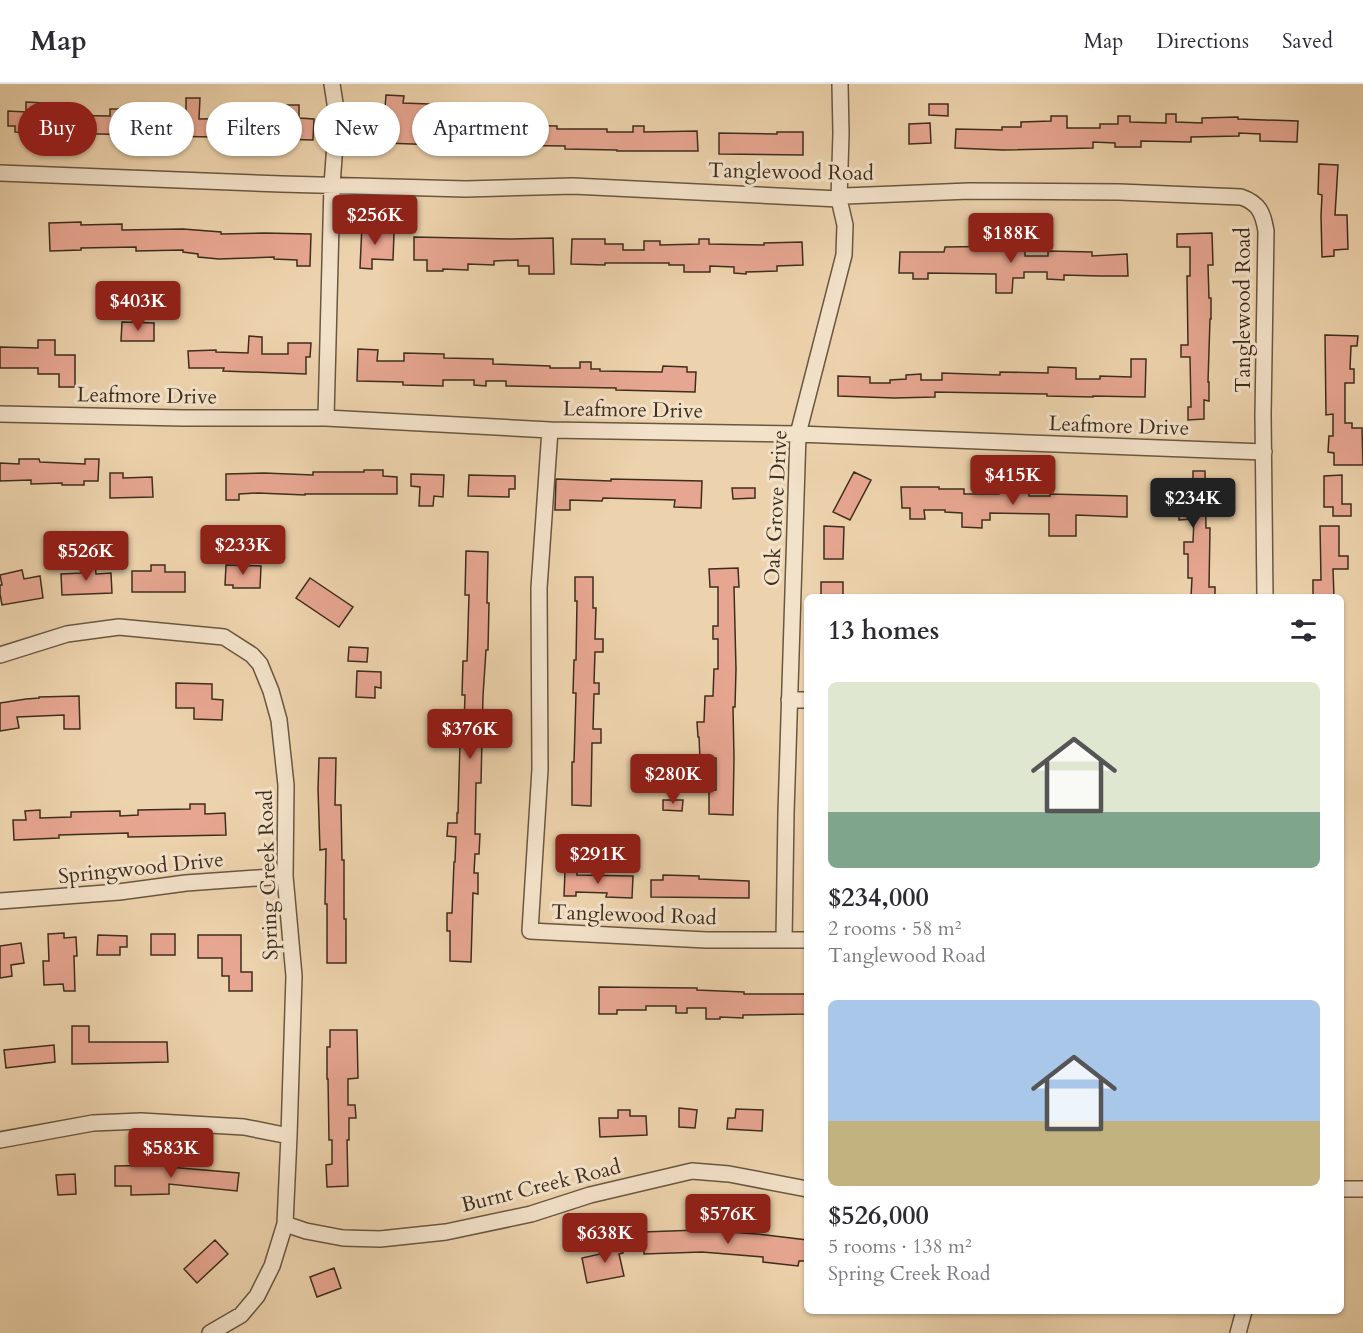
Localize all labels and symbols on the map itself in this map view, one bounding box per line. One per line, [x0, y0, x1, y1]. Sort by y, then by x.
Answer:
street label: Tanglewood Road [708, 156, 874, 188]
pin: $256K [333, 195, 417, 246]
pin: $188K [969, 213, 1053, 264]
street label: Tanglewood Road [1229, 227, 1258, 393]
pin: $403K [96, 281, 180, 332]
street label: Leafmore Drive [77, 380, 217, 412]
street label: Leafmore Drive [563, 394, 703, 426]
street label: Leafmore Drive [1048, 409, 1190, 443]
street label: Oak Grove Drive [757, 429, 795, 587]
pin: $415K [971, 455, 1055, 506]
pin: $234K [1151, 478, 1235, 529]
pin: $233K [201, 525, 285, 576]
pin: $526K [44, 531, 128, 582]
pin: $376K [428, 709, 512, 760]
pin: $280K [631, 754, 715, 805]
street label: Spring Creek Road [251, 789, 285, 961]
pin: $291K [556, 834, 640, 885]
street label: Springwood Drive [57, 845, 225, 891]
street label: Tanglewood Road [551, 898, 717, 932]
pin: $583K [129, 1128, 213, 1179]
street label: Burnt Creek Road [458, 1152, 624, 1220]
pin: $576K [686, 1194, 770, 1245]
pin: $638K [563, 1213, 647, 1264]

